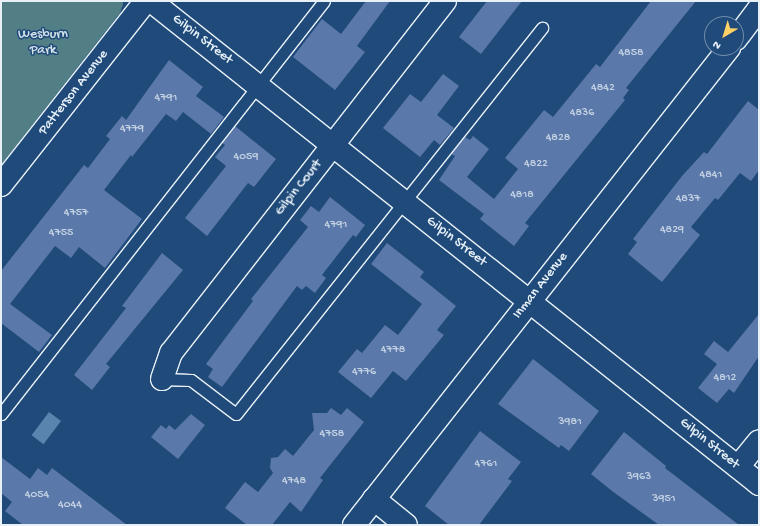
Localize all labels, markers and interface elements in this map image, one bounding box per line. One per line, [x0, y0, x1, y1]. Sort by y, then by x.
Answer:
street label: Gilpin Street [168, 11, 236, 69]
north arrow [704, 16, 744, 56]
park label: Wesburn Park [18, 27, 68, 60]
text: N [711, 38, 724, 52]
street label: Patterson Avenue [35, 47, 113, 139]
house number: 4858 [618, 47, 644, 61]
house number: 4842 [591, 82, 615, 96]
house number: 4791 [155, 92, 177, 106]
house number: 4836 [570, 107, 594, 121]
house number: 4779 [120, 123, 144, 137]
house number: 4828 [546, 132, 570, 146]
house number: 4059 [234, 151, 258, 165]
street label: Gilpin Court [272, 156, 326, 220]
house number: 4822 [524, 158, 548, 172]
house number: 4841 [700, 169, 722, 183]
house number: 4818 [510, 189, 534, 203]
house number: 4837 [676, 193, 700, 207]
house number: 4757 [64, 207, 88, 221]
street label: Gilpin Street [422, 213, 490, 271]
house number: 4791 [325, 219, 347, 233]
house number: 4829 [660, 224, 684, 238]
house number: 4755 [49, 227, 73, 241]
street label: Inman Avenue [510, 249, 572, 323]
house number: 4778 [381, 344, 405, 358]
house number: 4776 [352, 366, 376, 380]
house number: 4812 [714, 372, 736, 386]
street label: Gilpin Street [676, 415, 742, 473]
house number: 3981 [558, 416, 582, 430]
house number: 4758 [320, 428, 344, 442]
house number: 4761 [475, 458, 497, 472]
house number: 3963 [627, 471, 651, 485]
house number: 4748 [282, 475, 306, 489]
house number: 4054 [25, 489, 49, 503]
house number: 3951 [652, 493, 676, 507]
house number: 4044 [58, 499, 82, 513]

